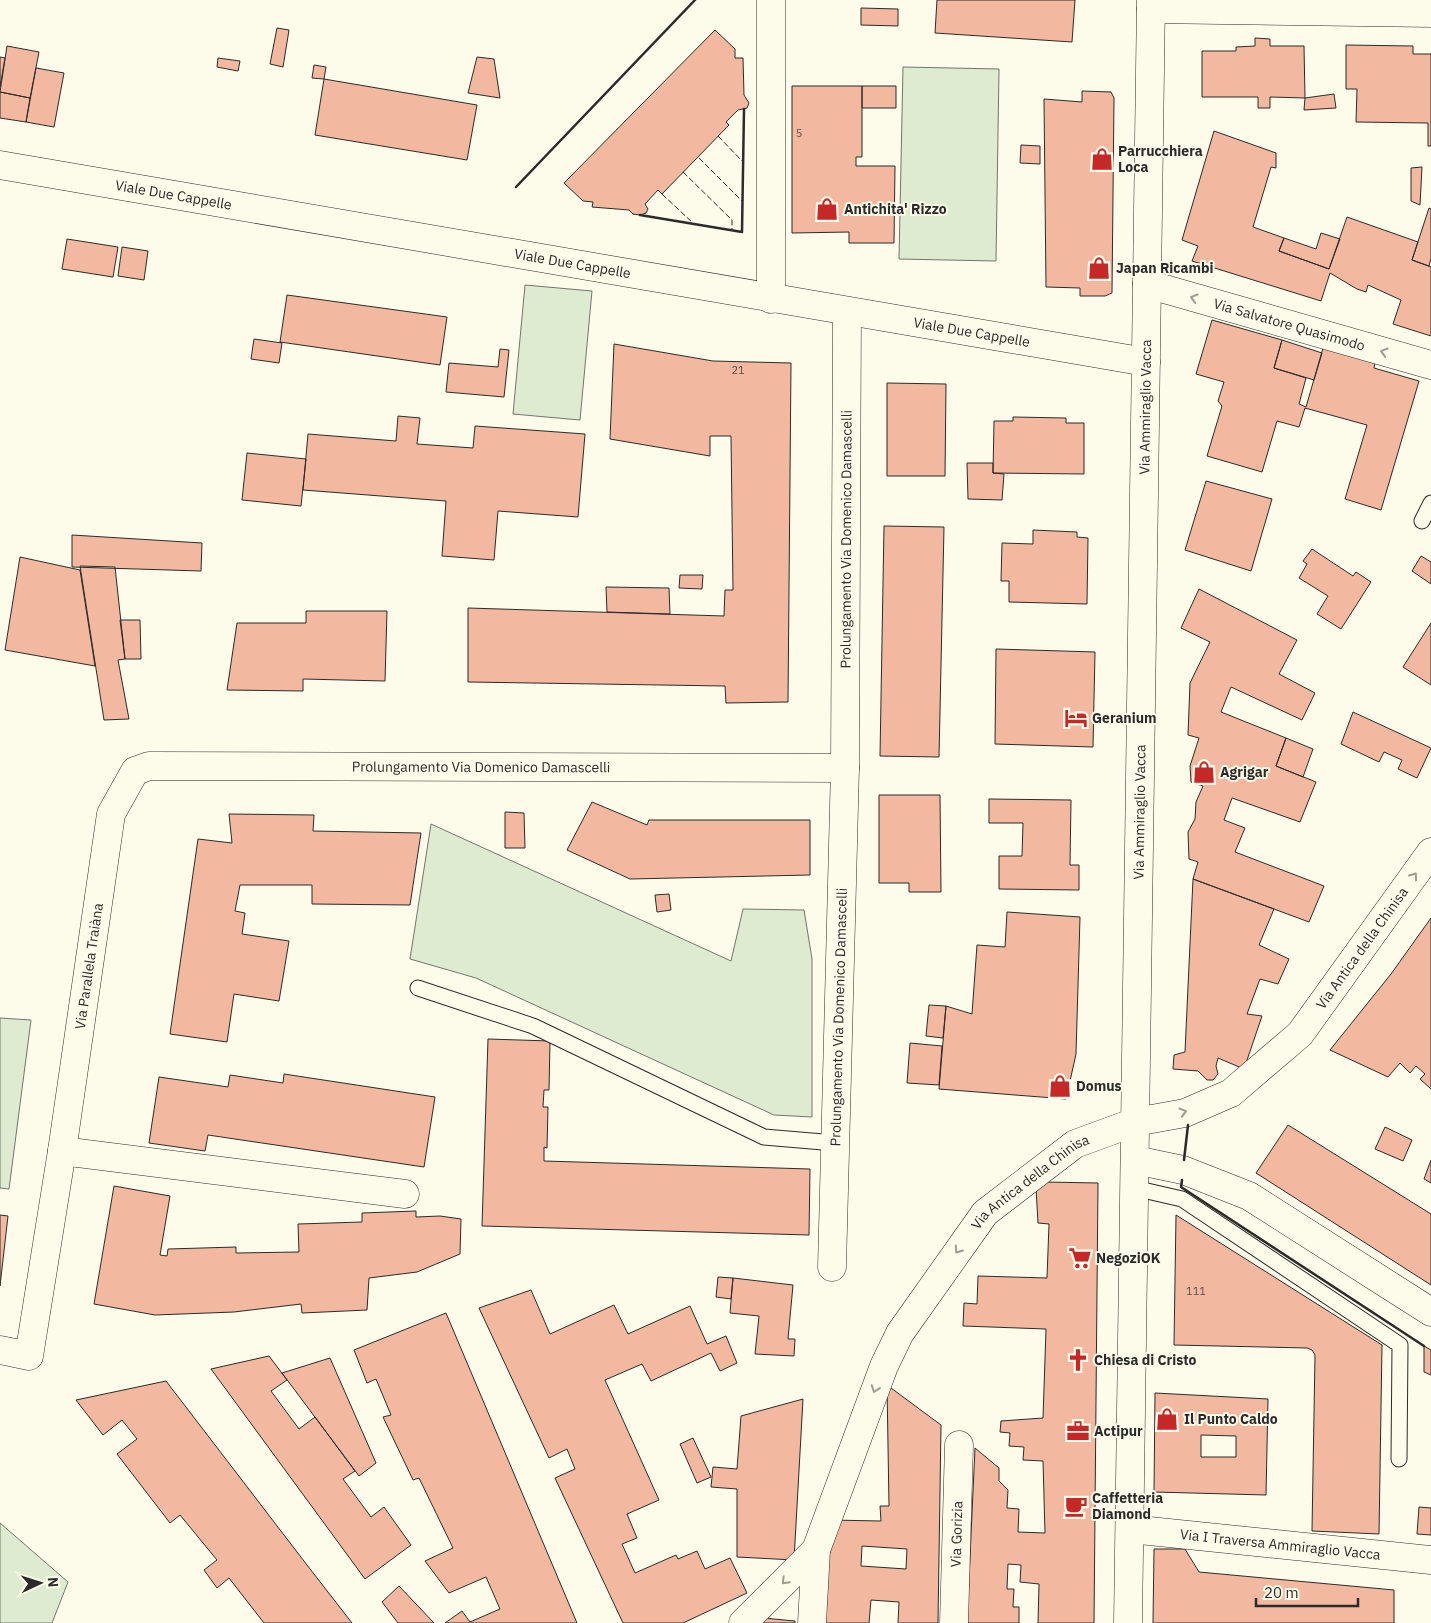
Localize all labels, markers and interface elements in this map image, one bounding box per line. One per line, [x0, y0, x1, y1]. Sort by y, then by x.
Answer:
house number: 5 [796, 126, 802, 140]
place label: Parrucchiera Loca [1118, 142, 1203, 176]
shop icon: Parrucchiera Loca [1089, 146, 1115, 172]
street label: Viale Due Cappelle [114, 176, 233, 214]
shop icon: Antichita' Rizzo [814, 196, 840, 222]
place label: Antichita' Rizzo [844, 200, 947, 218]
street label: Viale Due Cappelle [513, 245, 633, 282]
shop icon: Japan Ricambi [1086, 255, 1112, 281]
place label: Japan Ricambi [1116, 259, 1214, 277]
one-way arrow [1191, 293, 1199, 303]
street label: Via Salvatore Quasimodo [1211, 294, 1367, 355]
street label: Viale Due Cappelle [912, 313, 1032, 351]
street label: Via Ammiraglio Vacca [1135, 339, 1155, 475]
one-way arrow [1380, 347, 1389, 358]
house number: 21 [731, 363, 745, 377]
street label: Prolungamento Via Domenico Damascelli [836, 410, 856, 668]
hotel icon: Geranium [1063, 705, 1089, 731]
place label: Geranium [1092, 709, 1157, 727]
street label: Via Ammiraglio Vacca [1130, 744, 1149, 880]
street label: Prolungamento Via Domenico Damascelli [352, 758, 610, 776]
shop icon: Agrigar [1191, 759, 1217, 785]
place label: Agrigar [1220, 763, 1269, 781]
one-way arrow [1408, 872, 1417, 882]
street label: Via Antica della Chinisa [1312, 883, 1412, 1013]
street label: Prolungamento Via Domenico Damascelli [826, 888, 851, 1147]
street label: Via Parallela Traiàna [71, 901, 107, 1031]
shop icon: Domus [1047, 1073, 1073, 1099]
place label: Domus [1076, 1077, 1122, 1095]
one-way arrow [1179, 1107, 1187, 1118]
street label: Via Antica della Chinisa [967, 1130, 1092, 1233]
one-way arrow [955, 1245, 964, 1254]
supermarket icon: NegoziOK [1067, 1245, 1093, 1271]
place label: NegoziOK [1096, 1249, 1161, 1267]
house number: 111 [1186, 1284, 1206, 1298]
church icon: Chiesa di Cristo [1065, 1347, 1091, 1373]
place label: Chiesa di Cristo [1094, 1351, 1196, 1369]
one-way arrow [871, 1384, 882, 1393]
shop icon: Il Punto Caldo [1154, 1406, 1180, 1432]
place label: Il Punto Caldo [1184, 1410, 1278, 1428]
office icon: Actipur [1065, 1418, 1091, 1444]
place label: Actipur [1094, 1422, 1143, 1440]
place label: Caffetteria Diamond [1092, 1489, 1163, 1523]
cafe icon: Caffetteria Diamond [1063, 1493, 1089, 1519]
street label: Via Gorizia [947, 1500, 966, 1568]
street label: Via I Traversa Ammiraglio Vacca [1179, 1525, 1382, 1564]
north arrow [15, 1558, 65, 1608]
one-way arrow [782, 1575, 791, 1584]
text: N [44, 1576, 62, 1588]
scale bar [1256, 1576, 1358, 1608]
text: 20 m [1264, 1583, 1299, 1602]

